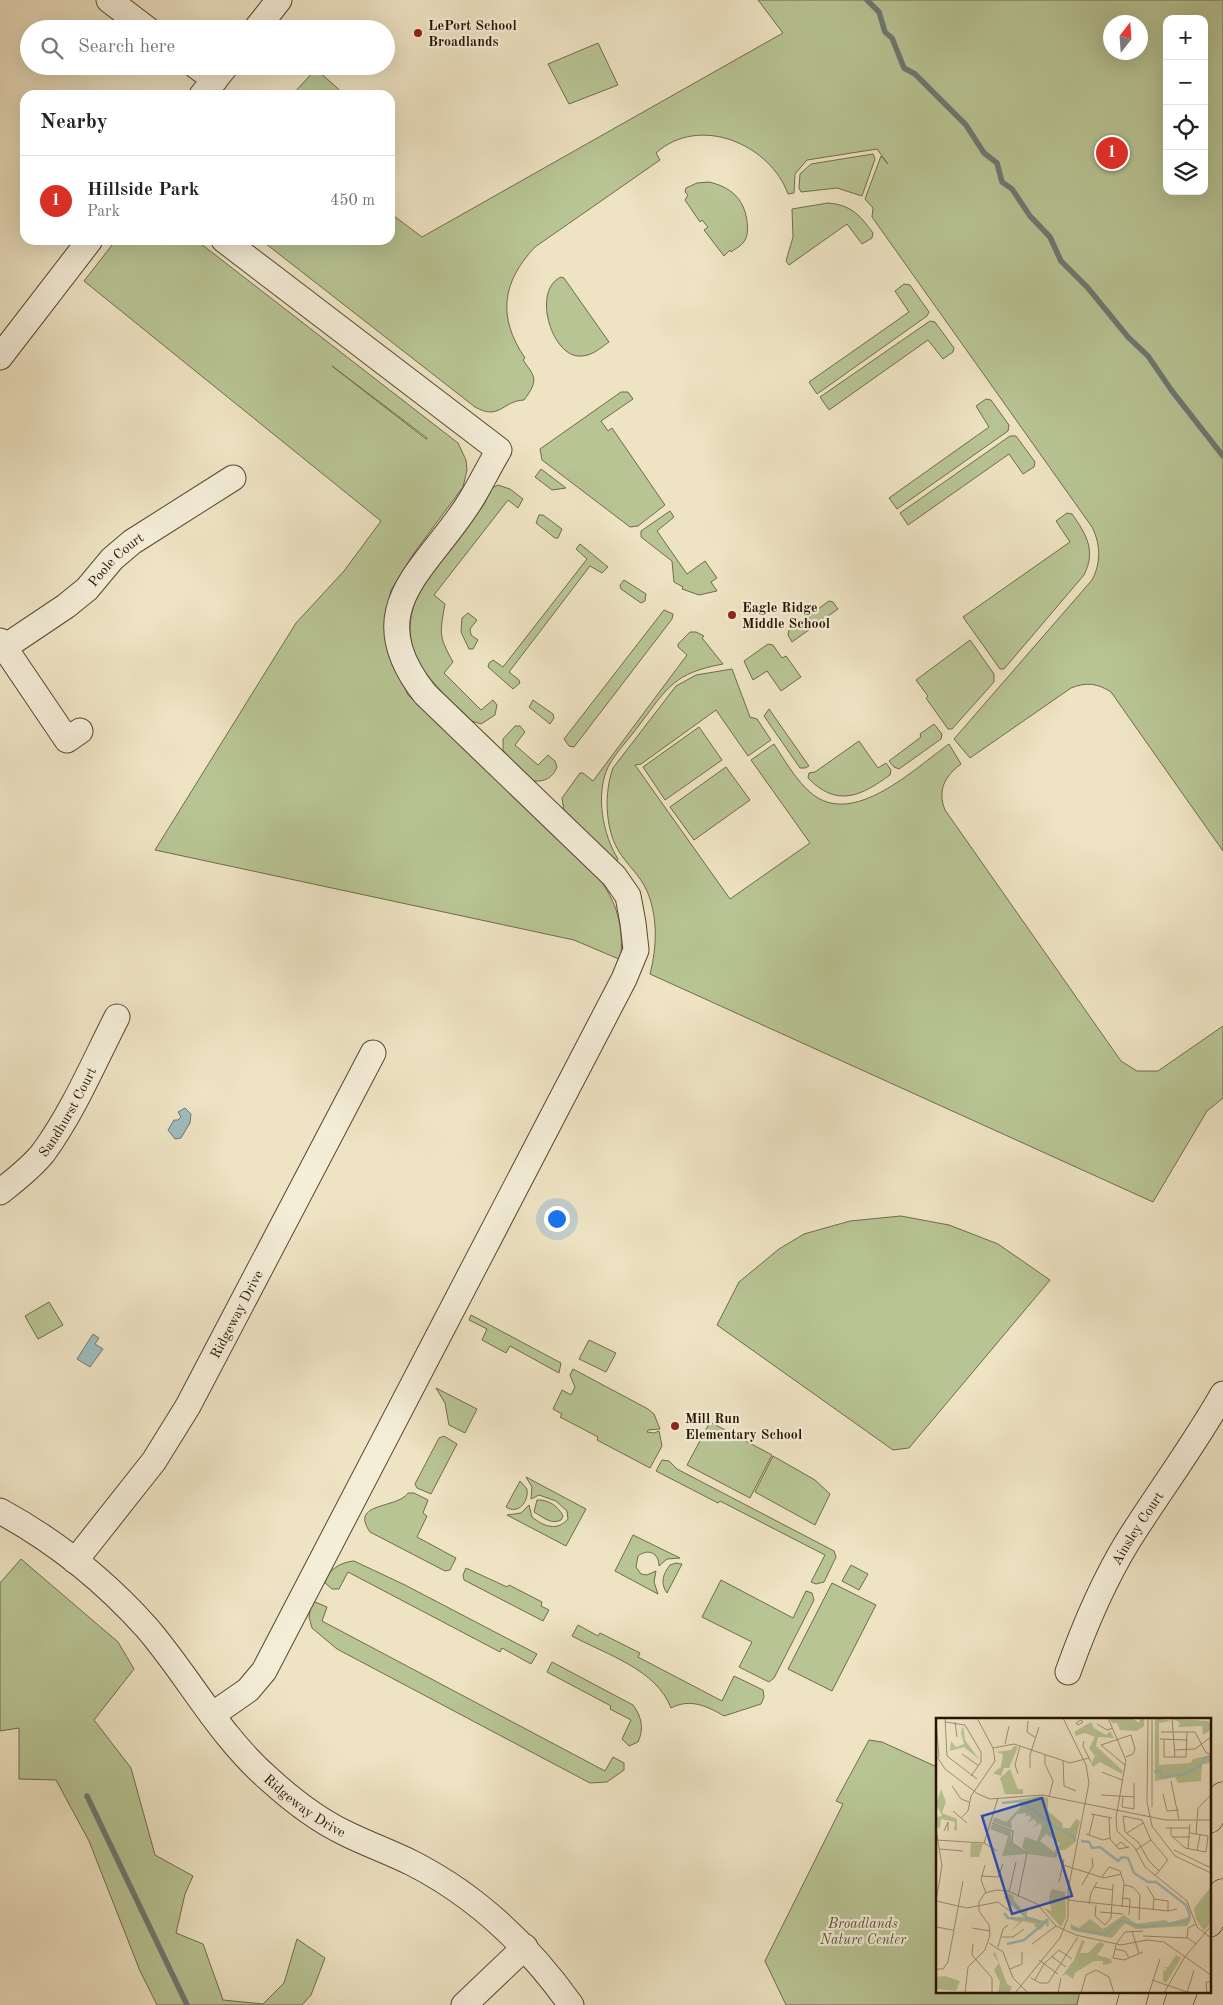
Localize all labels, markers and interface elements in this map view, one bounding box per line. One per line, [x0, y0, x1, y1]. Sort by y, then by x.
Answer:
north arrow [1103, 15, 1148, 60]
map controls [1163, 15, 1208, 195]
button: + [1163, 15, 1208, 60]
place label: LePort School Broadlands [428, 19, 517, 49]
search box [20, 20, 395, 75]
marker: LePort School Broadlands [412, 27, 424, 39]
icon: search [38, 34, 66, 62]
text: Search here [78, 38, 175, 57]
button: − [1163, 60, 1208, 105]
button: locate [1163, 105, 1208, 150]
text: Nearby [40, 112, 108, 133]
pin: 1 [1096, 134, 1128, 172]
button: layers [1163, 150, 1208, 195]
text: Hillside Park [87, 181, 199, 200]
text: 1 [51, 193, 61, 209]
text: 450 m [330, 193, 375, 209]
text: Park [87, 204, 120, 220]
street label: Poole Court [86, 531, 146, 590]
place label: Eagle Ridge Middle School [742, 601, 830, 631]
marker: Eagle Ridge Middle School [726, 609, 738, 621]
street label: Sandhurst Court [37, 1065, 99, 1160]
your location [544, 1206, 570, 1232]
street label: Ridgeway Drive [208, 1268, 266, 1361]
place label: Mill Run Elementary School [685, 1412, 802, 1442]
marker: Mill Run Elementary School [669, 1420, 681, 1432]
street label: Ainsley Court [1110, 1489, 1166, 1568]
inset map [936, 1718, 1210, 1992]
street label: Ridgeway Drive [261, 1772, 348, 1840]
park label: Broadlands Nature Center [819, 1917, 907, 1947]

